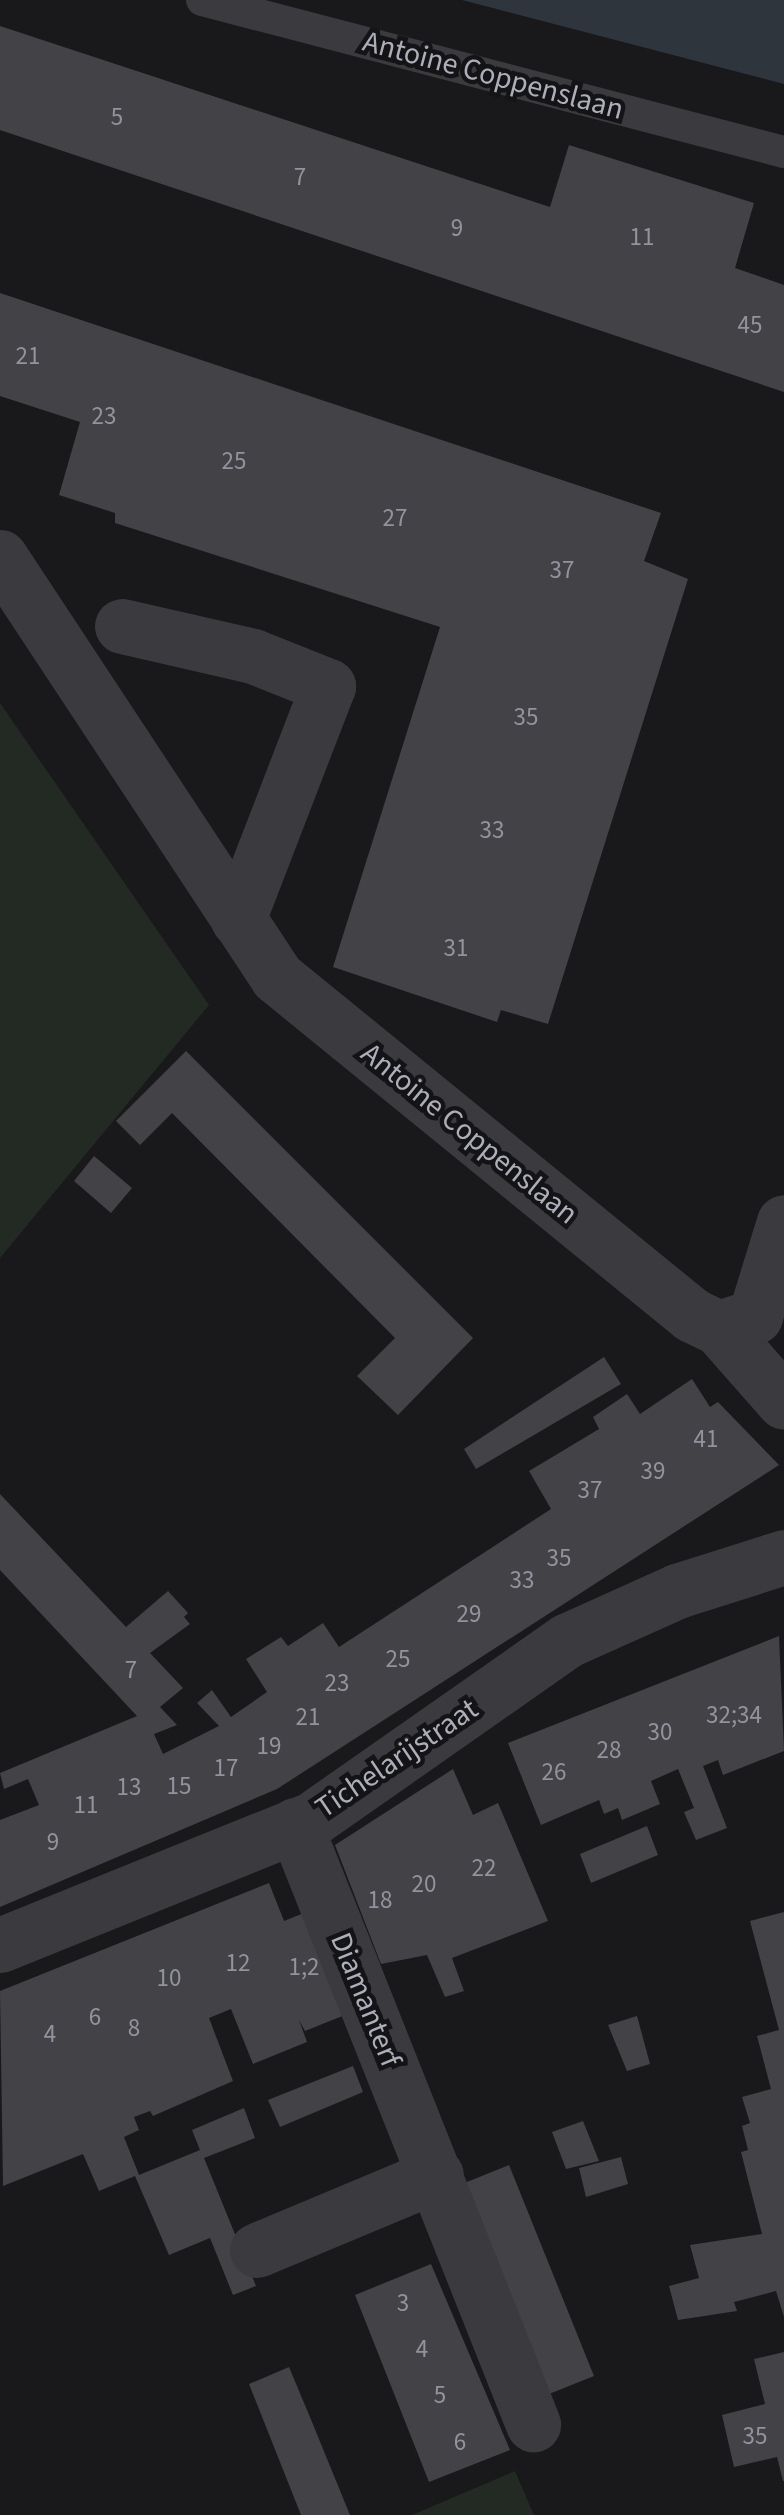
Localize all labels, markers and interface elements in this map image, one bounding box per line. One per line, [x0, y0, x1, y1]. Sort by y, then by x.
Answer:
street label: Antoine Coppenslaan [359, 24, 627, 128]
house number: 5 [111, 102, 123, 132]
house number: 7 [294, 162, 306, 192]
house number: 9 [451, 213, 463, 243]
house number: 11 [630, 222, 654, 252]
house number: 45 [738, 310, 762, 340]
house number: 21 [16, 341, 40, 371]
house number: 23 [92, 401, 116, 431]
house number: 25 [222, 446, 246, 476]
house number: 27 [383, 503, 407, 533]
house number: 37 [550, 555, 574, 585]
house number: 35 [514, 702, 538, 732]
house number: 33 [480, 815, 504, 845]
house number: 31 [444, 933, 468, 963]
street label: Antoine Coppenslaan [353, 1036, 585, 1232]
house number: 41 [694, 1424, 718, 1454]
house number: 39 [641, 1456, 665, 1486]
house number: 37 [578, 1475, 602, 1505]
house number: 35 [547, 1543, 571, 1573]
house number: 33 [510, 1565, 534, 1595]
house number: 29 [457, 1599, 481, 1629]
house number: 25 [386, 1644, 410, 1674]
house number: 7 [125, 1655, 137, 1685]
house number: 23 [325, 1668, 349, 1698]
street label: Tichelarijstraat [309, 1691, 485, 1827]
house number: 32;34 [706, 1700, 762, 1730]
house number: 21 [296, 1702, 320, 1732]
house number: 30 [648, 1717, 672, 1747]
house number: 19 [257, 1731, 281, 1761]
house number: 28 [597, 1735, 621, 1765]
house number: 17 [214, 1753, 238, 1783]
house number: 26 [542, 1757, 566, 1787]
house number: 15 [167, 1771, 191, 1801]
house number: 13 [117, 1772, 141, 1802]
house number: 11 [74, 1790, 98, 1820]
house number: 9 [47, 1827, 59, 1857]
house number: 22 [472, 1853, 496, 1883]
house number: 20 [412, 1869, 436, 1899]
house number: 18 [368, 1885, 392, 1915]
street label: Diamanterf [322, 1928, 408, 2072]
house number: 12 [226, 1948, 250, 1978]
house number: 1;2 [288, 1952, 320, 1982]
house number: 10 [157, 1963, 181, 1993]
house number: 6 [89, 2002, 101, 2032]
house number: 8 [128, 2013, 140, 2043]
house number: 4 [44, 2019, 56, 2049]
house number: 3 [397, 2288, 409, 2318]
house number: 4 [416, 2334, 428, 2364]
house number: 5 [434, 2380, 446, 2410]
house number: 35 [743, 2421, 767, 2451]
house number: 6 [454, 2427, 466, 2457]

